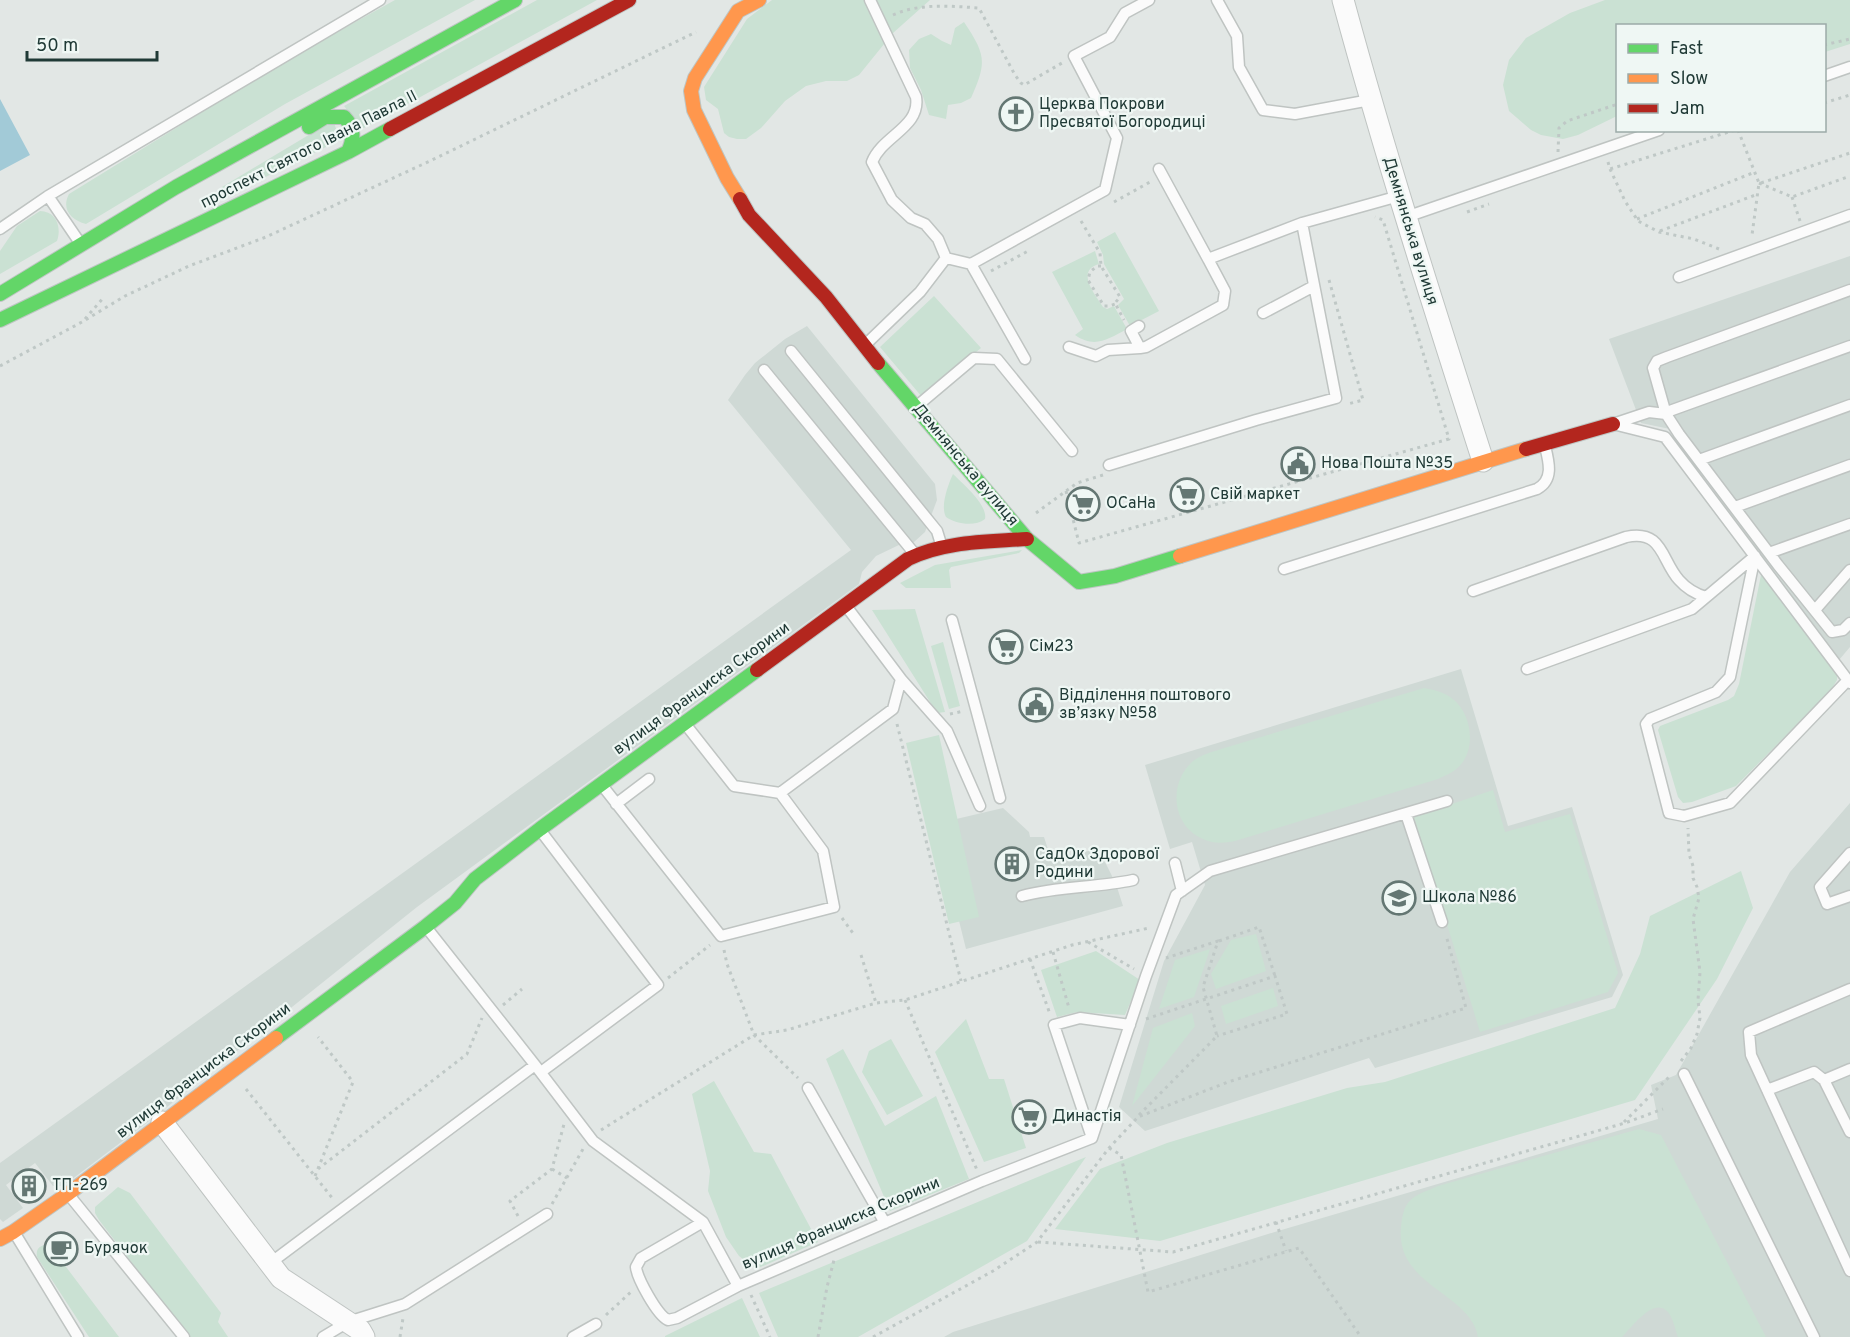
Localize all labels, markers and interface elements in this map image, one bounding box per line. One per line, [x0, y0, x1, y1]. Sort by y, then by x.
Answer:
scale bar [27, 24, 158, 62]
legend [1616, 24, 1826, 132]
text: 50 m [36, 35, 78, 58]
text: Fast [1670, 38, 1703, 61]
text: Slow [1670, 68, 1708, 91]
street label: проспект Святого Івана Павла II [197, 86, 421, 214]
place label: Церква Покрови Пресвятої Богородиці [1039, 95, 1205, 133]
church icon: Церква Покрови Пресвятої Богородиці [998, 96, 1034, 132]
text: Jam [1670, 98, 1705, 121]
street label: Демнянська вулиця [1378, 154, 1442, 308]
street label: Демнянська вулиця [908, 400, 1022, 530]
public building icon: Нова Пошта №35 [1280, 446, 1316, 482]
place label: Нова Пошта №35 [1321, 454, 1453, 474]
supermarket icon: Свій маркет [1169, 477, 1205, 513]
place label: Свій маркет [1210, 485, 1300, 505]
supermarket icon: ОСаНа [1065, 486, 1101, 522]
place label: ОСаНа [1106, 494, 1156, 514]
street label: вулиця Франциска Скорини [610, 618, 794, 760]
supermarket icon: Сім23 [988, 629, 1024, 665]
place label: Сім23 [1029, 637, 1074, 657]
place label: Відділення поштового зв’язку №58 [1059, 686, 1231, 724]
public building icon: Відділення поштового зв’язку №58 [1018, 687, 1054, 723]
place label: СадОк Здорової Родини [1035, 845, 1160, 883]
building icon: СадОк Здорової Родини [994, 846, 1030, 882]
school or university icon: Школа №86 [1381, 880, 1417, 916]
place label: Школа №86 [1422, 888, 1517, 908]
street label: вулиця Франциска Скорини [113, 999, 295, 1143]
supermarket icon: Династія [1011, 1099, 1047, 1135]
place label: Династія [1052, 1107, 1122, 1127]
building icon: ТП-269 [11, 1168, 47, 1204]
street label: вулиця Франциска Скорини [739, 1173, 943, 1275]
place label: ТП-269 [52, 1176, 108, 1196]
cafe icon: Бурячок [43, 1231, 79, 1267]
place label: Бурячок [84, 1239, 148, 1259]

